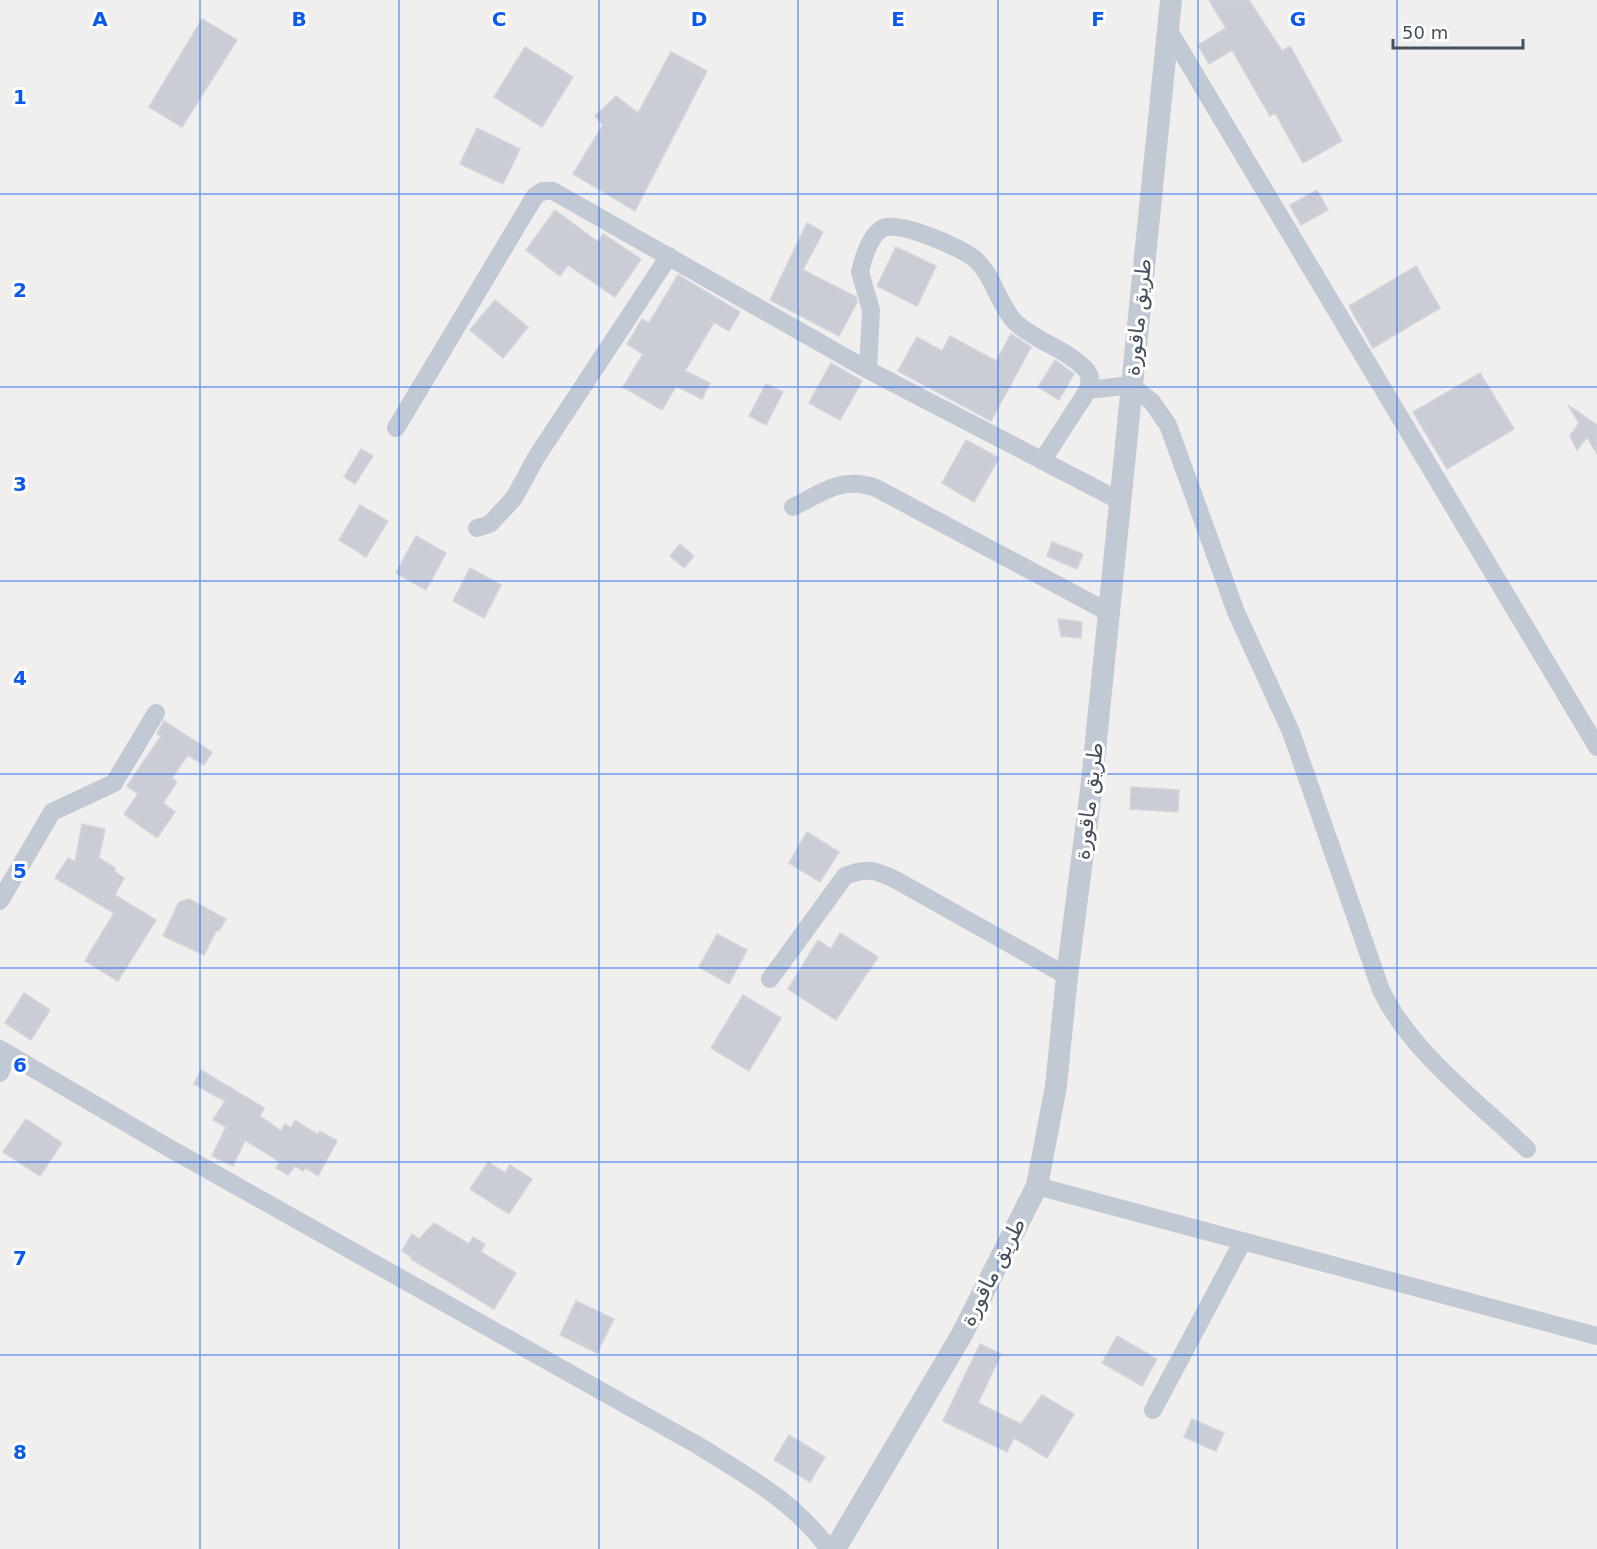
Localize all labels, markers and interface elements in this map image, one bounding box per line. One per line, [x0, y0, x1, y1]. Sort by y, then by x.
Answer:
text: A [92, 7, 108, 31]
text: B [291, 7, 307, 31]
text: C [492, 7, 506, 31]
text: D [691, 7, 707, 31]
text: E [891, 7, 905, 31]
text: F [1091, 7, 1105, 31]
text: G [1290, 7, 1306, 31]
scale bar [1393, 12, 1524, 50]
text: 50 m [1402, 22, 1448, 43]
text: 1 [13, 85, 27, 109]
street label: طريق ماقورة [1120, 257, 1156, 377]
text: 2 [13, 278, 27, 302]
text: 3 [13, 472, 27, 496]
text: 4 [13, 666, 27, 690]
street label: طريق ماقورة [1070, 741, 1108, 861]
text: 5 [13, 859, 27, 883]
text: 6 [13, 1053, 27, 1077]
street label: طريق ماقورة [956, 1214, 1030, 1330]
text: 7 [13, 1246, 27, 1270]
text: 8 [13, 1440, 27, 1464]

